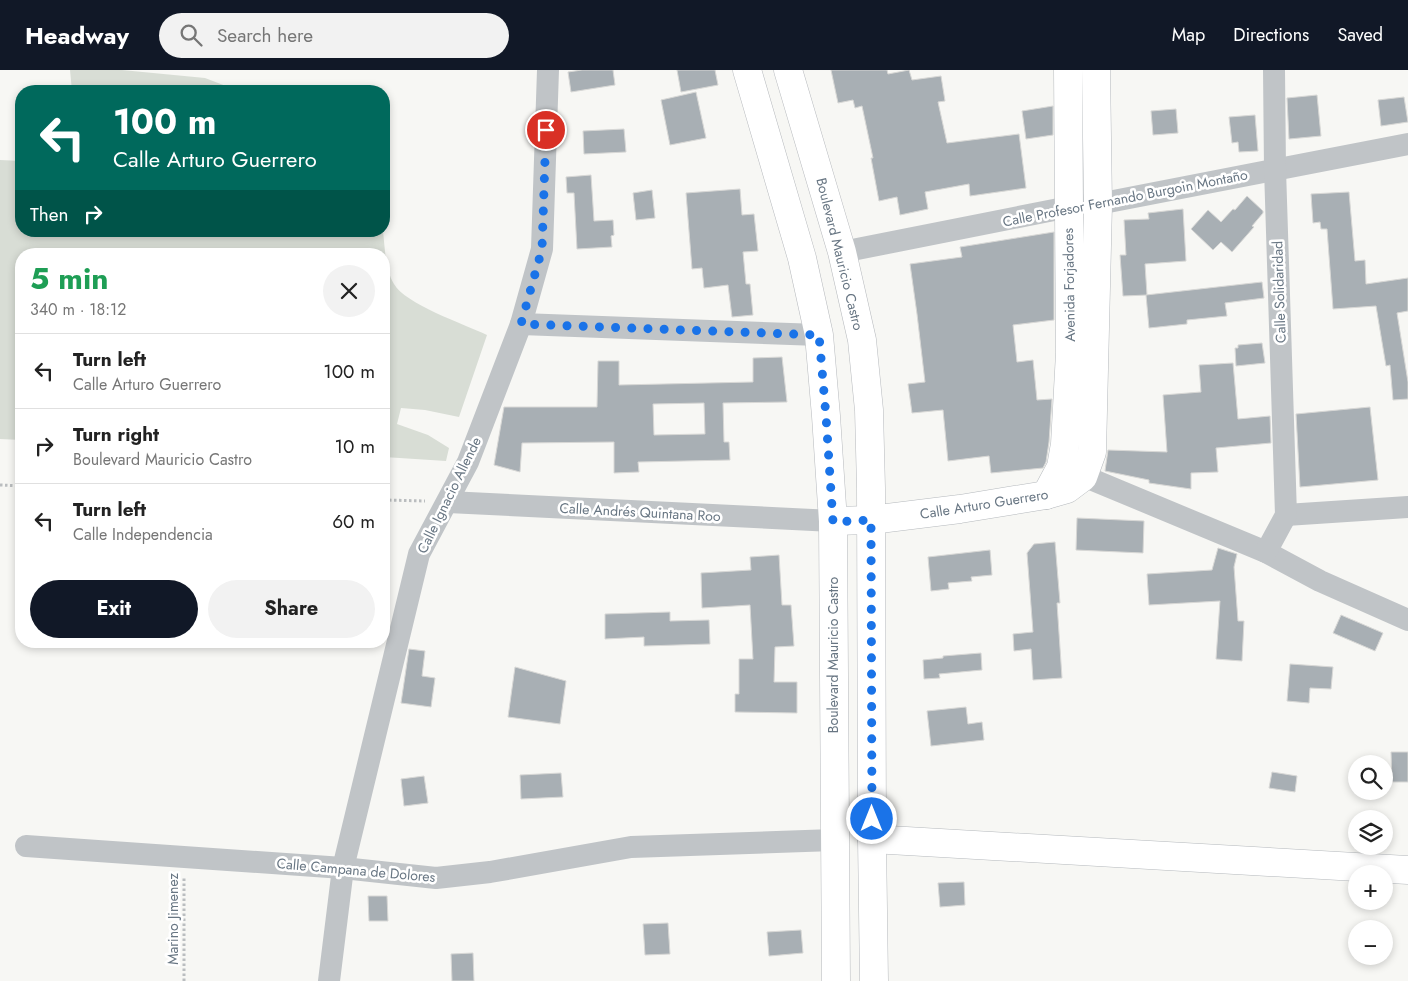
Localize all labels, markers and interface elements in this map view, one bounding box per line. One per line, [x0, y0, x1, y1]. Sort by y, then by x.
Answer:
search box [159, 13, 509, 58]
text: Headway [25, 18, 129, 53]
icon: search [177, 21, 205, 49]
text: Search here [217, 22, 313, 49]
text: Map [1172, 22, 1205, 48]
text: Directions [1233, 22, 1309, 48]
text: Saved [1337, 22, 1383, 48]
text: 100 m [113, 97, 216, 147]
icon: left [30, 105, 95, 170]
pin [525, 109, 567, 151]
icon: arrive [532, 116, 560, 144]
text: Calle Arturo Guerrero [113, 143, 317, 175]
street label: Calle Profesor Fernando Burgoin Montaño [1001, 164, 1250, 232]
street label: Boulevard Mauricio Castro [811, 176, 869, 333]
icon: right [79, 200, 107, 228]
text: Then [30, 201, 69, 228]
street label: Avenida Forjadores [1058, 228, 1080, 342]
street label: Calle Solidaridad [1267, 241, 1291, 343]
text: 5 min [30, 257, 108, 300]
button: close [323, 265, 375, 317]
text: 340 m · 18:12 [30, 298, 126, 321]
text: Turn left [73, 346, 146, 373]
icon: left [30, 357, 58, 385]
text: 100 m [323, 358, 375, 385]
text: Calle Arturo Guerrero [73, 373, 221, 396]
text: Turn right [73, 421, 159, 448]
icon: right [30, 432, 58, 460]
text: 10 m [335, 433, 375, 460]
street label: Calle Ignacio Allende [412, 433, 486, 557]
text: Boulevard Mauricio Castro [73, 448, 252, 471]
street label: Calle Arturo Guerrero [918, 484, 1050, 524]
text: Turn left [73, 496, 146, 523]
street label: Calle Andrés Quintana Roo [559, 498, 721, 526]
icon: left [30, 507, 58, 535]
text: 60 m [332, 508, 375, 535]
text: Calle Independencia [73, 523, 213, 546]
street label: Boulevard Mauricio Castro [823, 576, 843, 733]
button: Exit [30, 580, 198, 638]
button: Share [208, 580, 375, 638]
map controls [1348, 755, 1393, 965]
button: search [1348, 755, 1393, 800]
position arrow [845, 792, 897, 844]
button: layers [1348, 810, 1393, 855]
street label: Calle Campana de Dolores [276, 853, 437, 887]
button: + [1348, 865, 1393, 910]
street label: Marino Jimenez [163, 873, 183, 965]
button: − [1348, 920, 1393, 965]

